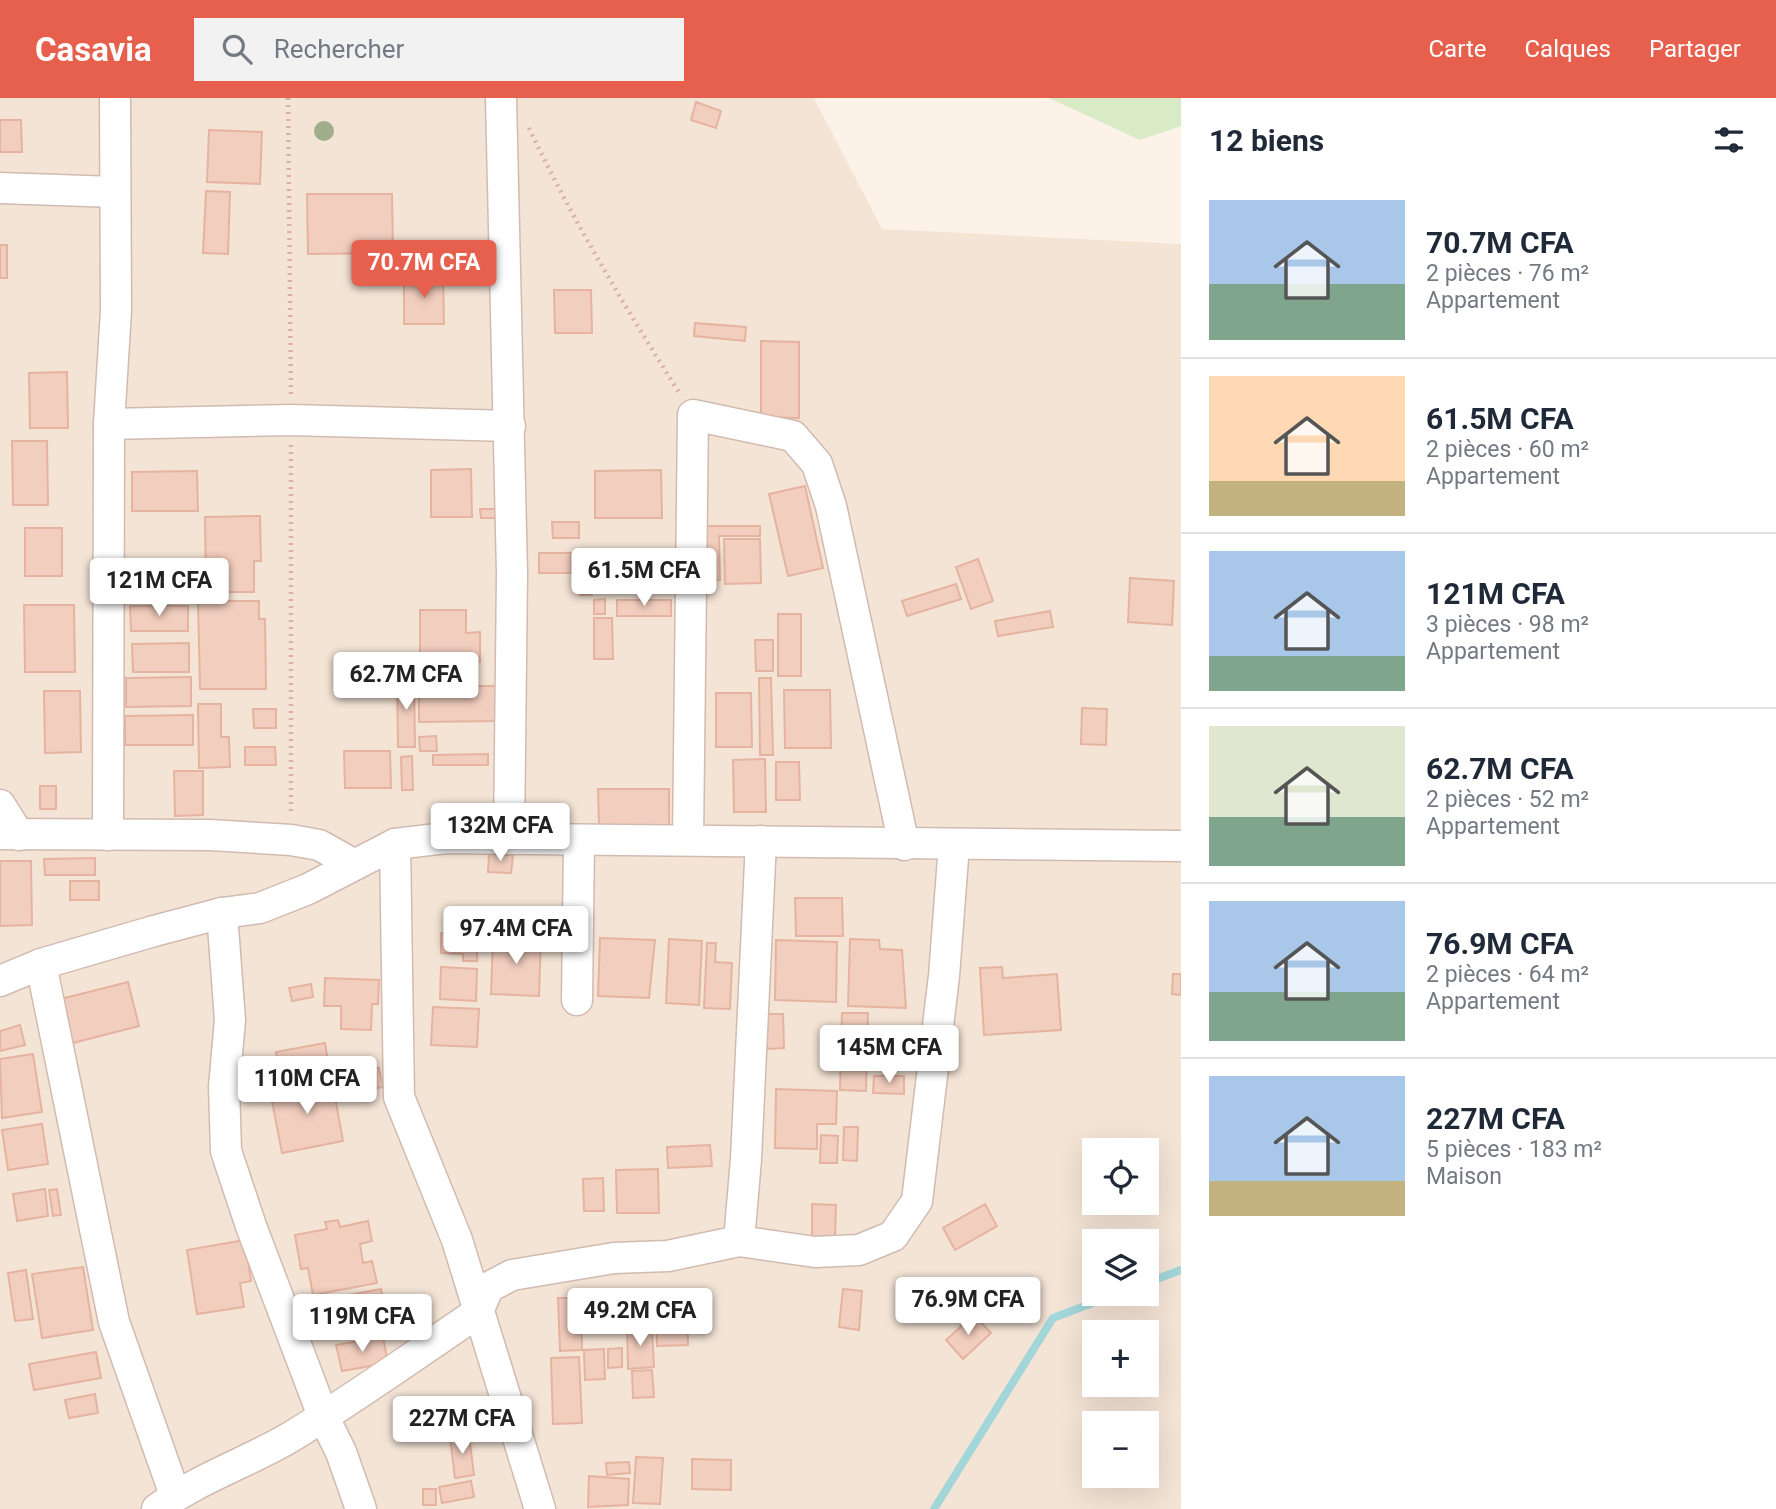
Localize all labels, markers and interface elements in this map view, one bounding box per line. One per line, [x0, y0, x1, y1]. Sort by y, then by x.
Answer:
search box [194, 18, 684, 81]
text: Casavia [35, 30, 152, 69]
icon: search [218, 30, 256, 68]
text: Rechercher [274, 34, 404, 64]
text: Carte [1428, 35, 1486, 63]
text: Calques [1524, 35, 1611, 63]
text: Partager [1649, 35, 1741, 63]
icon: filters [1710, 121, 1748, 159]
text: 12 biens [1209, 123, 1324, 158]
text: 70.7M CFA [1426, 225, 1574, 260]
icon: home [1265, 228, 1349, 312]
pin: 70.7M CFA [344, 240, 504, 300]
text: 70.7M CFA [367, 249, 481, 276]
text: 2 pièces · 76 m² [1426, 260, 1589, 287]
text: Appartement [1426, 287, 1560, 314]
text: 61.5M CFA [1426, 401, 1574, 436]
icon: home [1265, 404, 1349, 488]
text: 2 pièces · 60 m² [1426, 436, 1589, 463]
text: Appartement [1426, 463, 1560, 490]
pin: 61.5M CFA [564, 548, 724, 608]
text: 61.5M CFA [587, 557, 701, 584]
pin: 121M CFA [87, 559, 231, 618]
text: 121M CFA [106, 567, 212, 594]
text: 121M CFA [1426, 576, 1565, 611]
icon: home [1265, 579, 1349, 663]
text: 3 pièces · 98 m² [1426, 611, 1589, 638]
text: Appartement [1426, 638, 1560, 665]
pin: 62.7M CFA [326, 652, 486, 712]
text: 62.7M CFA [349, 661, 463, 688]
text: 62.7M CFA [1426, 751, 1574, 786]
icon: home [1265, 754, 1349, 838]
text: 2 pièces · 52 m² [1426, 786, 1589, 813]
pin: 132M CFA [428, 804, 572, 863]
text: 132M CFA [447, 812, 553, 839]
text: Appartement [1426, 813, 1560, 840]
pin: 97.4M CFA [436, 906, 596, 966]
text: 97.4M CFA [459, 915, 573, 942]
text: 76.9M CFA [1426, 926, 1574, 961]
icon: home [1265, 929, 1349, 1013]
text: 2 pièces · 64 m² [1426, 961, 1589, 988]
text: Appartement [1426, 988, 1560, 1015]
pin: 145M CFA [817, 1026, 961, 1085]
text: 145M CFA [836, 1034, 942, 1061]
pin: 110M CFA [235, 1056, 379, 1116]
text: 110M CFA [254, 1065, 360, 1092]
text: 227M CFA [1426, 1101, 1565, 1136]
icon: home [1265, 1104, 1349, 1188]
text: 5 pièces · 183 m² [1426, 1136, 1602, 1163]
map controls [1082, 1138, 1159, 1488]
button: locate [1082, 1138, 1159, 1215]
text: Maison [1426, 1163, 1502, 1190]
button: layers [1082, 1229, 1159, 1306]
pin: 76.9M CFA [888, 1278, 1048, 1337]
text: 76.9M CFA [911, 1286, 1025, 1313]
pin: 49.2M CFA [560, 1288, 720, 1348]
pin: 119M CFA [290, 1294, 434, 1354]
text: 49.2M CFA [583, 1297, 697, 1324]
text: 119M CFA [309, 1303, 415, 1330]
button: + [1082, 1320, 1159, 1397]
pin: 227M CFA [390, 1396, 534, 1456]
text: 227M CFA [409, 1405, 515, 1432]
button: − [1082, 1411, 1159, 1488]

